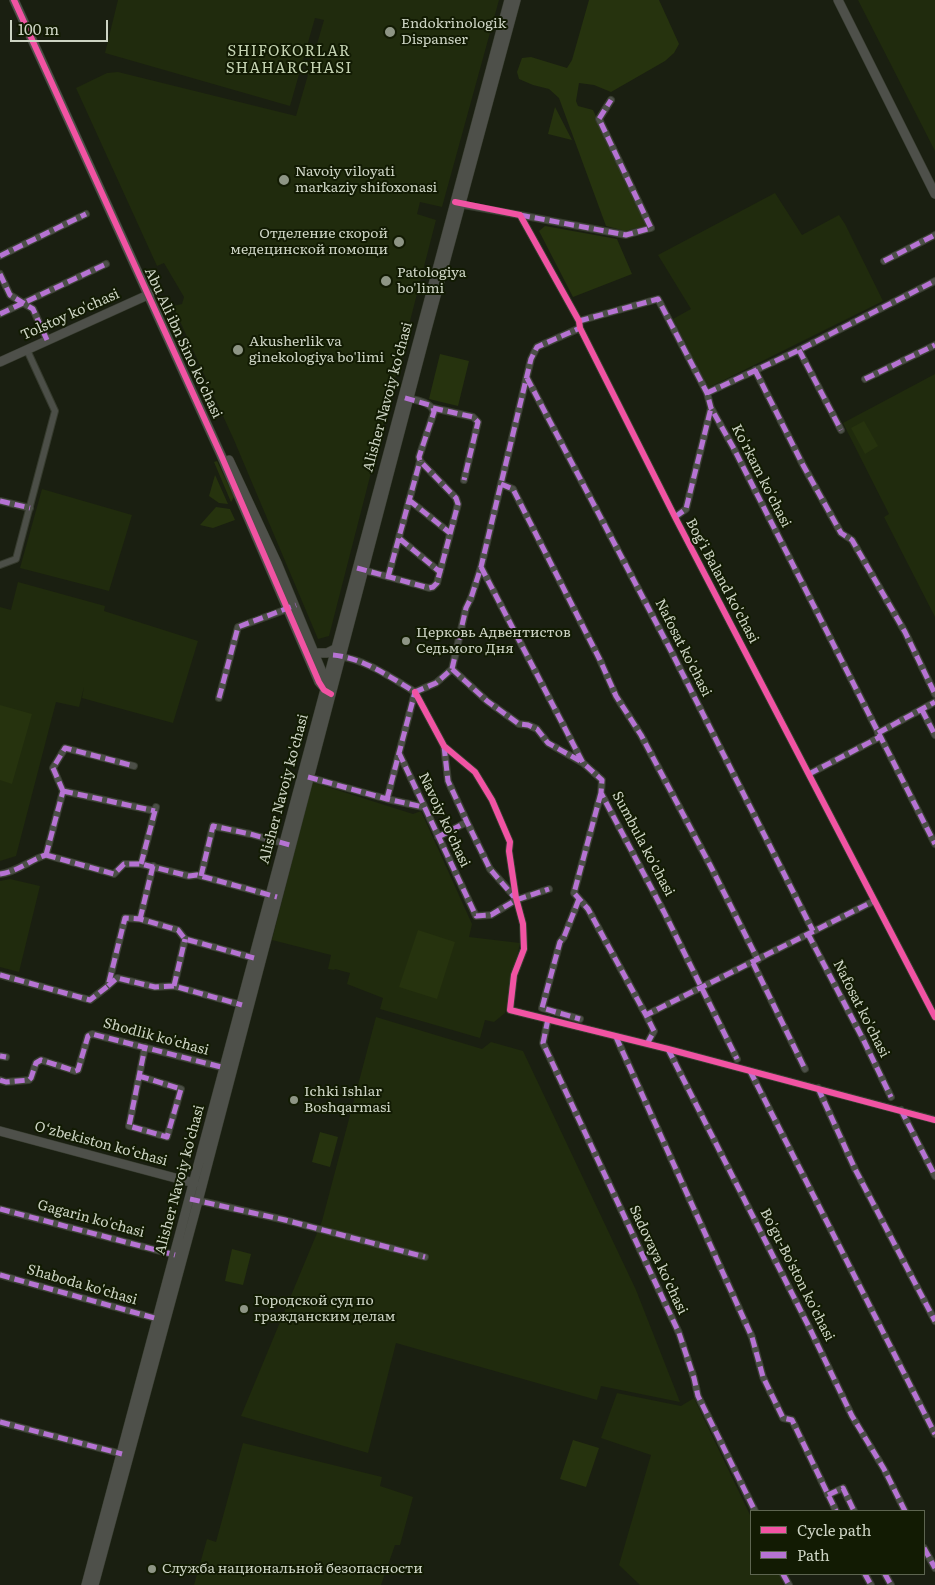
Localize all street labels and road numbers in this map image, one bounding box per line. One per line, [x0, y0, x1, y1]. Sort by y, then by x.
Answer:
street label: Abu Ali ibn Sino ko'chasi [141, 265, 225, 421]
street label: Tolstoy ko'chasi [18, 286, 122, 344]
street label: Alisher Navoiy ko'chasi [360, 320, 416, 474]
street label: Ko'rkam ko'chasi [728, 422, 794, 530]
street label: Bog'i Baland ko'chasi [682, 516, 762, 646]
street label: Nafosat ko'chasi [651, 596, 715, 700]
street label: Alisher Navoiy ko'chasi [256, 712, 312, 866]
street label: Navoiy ko'chasi [415, 770, 473, 870]
street label: Sumbula ko'chasi [608, 789, 678, 899]
street label: Nafosat ko'chasi [829, 957, 893, 1061]
street label: Shodlik ko'chasi [101, 1015, 211, 1059]
street label: Alisher Navoiy ko'chasi [152, 1103, 208, 1257]
street label: O‘zbekiston ko‘chasi [33, 1118, 169, 1170]
street label: Gagarin ko'chasi [36, 1197, 146, 1241]
street label: Sadovaya ko'chasi [625, 1203, 691, 1317]
street label: Bo'gu-Bo'ston ko'chasi [756, 1206, 838, 1344]
street label: Shaboda ko'chasi [25, 1261, 139, 1309]

